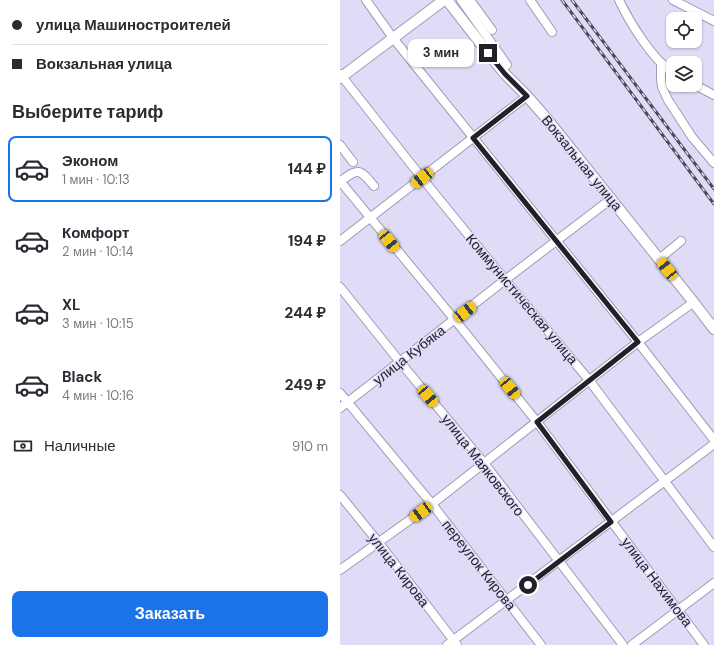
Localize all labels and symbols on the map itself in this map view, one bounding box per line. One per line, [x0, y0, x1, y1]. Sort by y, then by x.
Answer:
callout: 3 мин [408, 39, 474, 67]
route end [479, 44, 497, 62]
street label: Вокзальная улица [538, 111, 626, 215]
car [409, 166, 435, 190]
car [377, 228, 401, 254]
street label: Коммунистическая улица [462, 230, 582, 368]
car [655, 256, 679, 282]
car [452, 300, 478, 324]
street label: улица Кубяка [369, 321, 449, 389]
car [498, 375, 522, 401]
car [416, 383, 440, 409]
street label: улица Маяковского [438, 410, 529, 520]
car [408, 500, 434, 524]
street label: переулок Кирова [438, 516, 520, 614]
street label: улица Кирова [365, 529, 434, 611]
street label: улица Нахимова [617, 534, 697, 630]
route start [519, 576, 537, 594]

